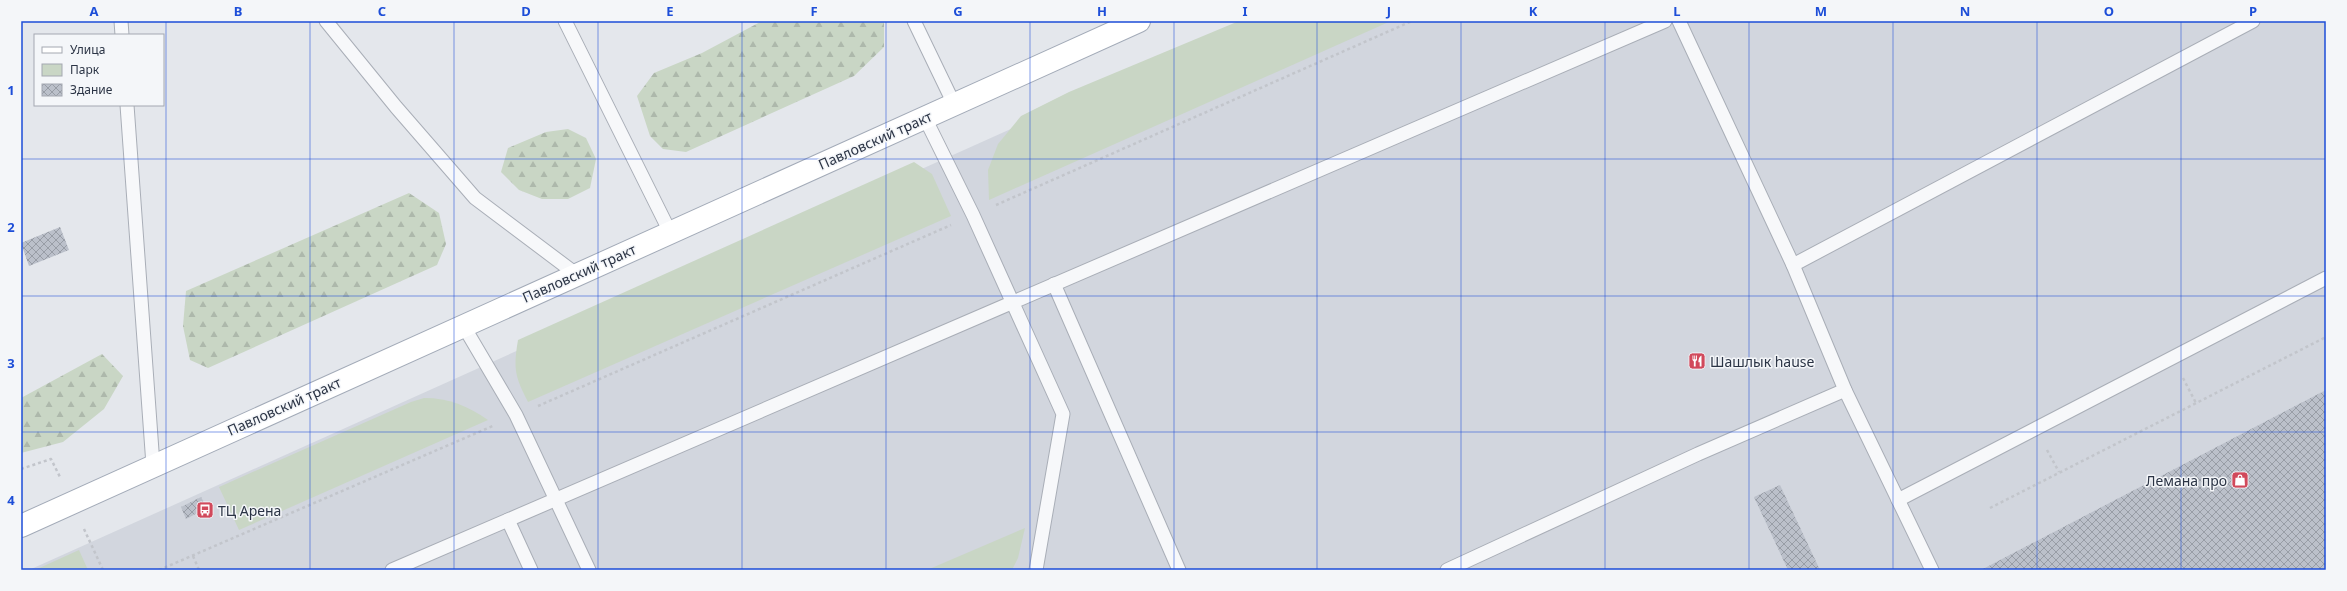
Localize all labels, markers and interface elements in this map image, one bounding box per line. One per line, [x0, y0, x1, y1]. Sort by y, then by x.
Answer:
text: A [90, 2, 99, 20]
text: B [234, 2, 242, 20]
text: C [378, 2, 386, 20]
text: D [521, 2, 531, 20]
text: E [666, 2, 674, 20]
text: F [810, 2, 818, 20]
text: G [953, 2, 963, 20]
text: H [1097, 2, 1107, 20]
text: I [1242, 2, 1248, 20]
text: J [1386, 2, 1391, 20]
text: K [1529, 2, 1538, 20]
text: L [1673, 2, 1681, 20]
text: M [1815, 2, 1827, 20]
text: N [1960, 2, 1970, 20]
text: O [2104, 2, 2114, 20]
text: P [2249, 2, 2257, 20]
legend [34, 34, 164, 106]
text: Улица [70, 41, 105, 58]
text: Парк [70, 61, 100, 78]
text: 1 [7, 81, 15, 99]
text: Здание [70, 81, 113, 98]
street label: Павловский тракт [815, 106, 935, 174]
text: 2 [7, 218, 15, 236]
street label: Павловский тракт [519, 239, 639, 307]
restaurant icon: Шашлык hause [1687, 351, 1707, 371]
place label: Шашлык hause [1710, 352, 1815, 371]
text: 3 [7, 354, 15, 372]
street label: Павловский тракт [224, 372, 344, 440]
shop icon: Лемана про [2230, 470, 2250, 490]
place label: Лемана про [2146, 471, 2227, 490]
text: 4 [7, 491, 15, 509]
bus stop icon: ТЦ Арена [195, 500, 215, 520]
place label: ТЦ Арена [218, 501, 281, 520]

